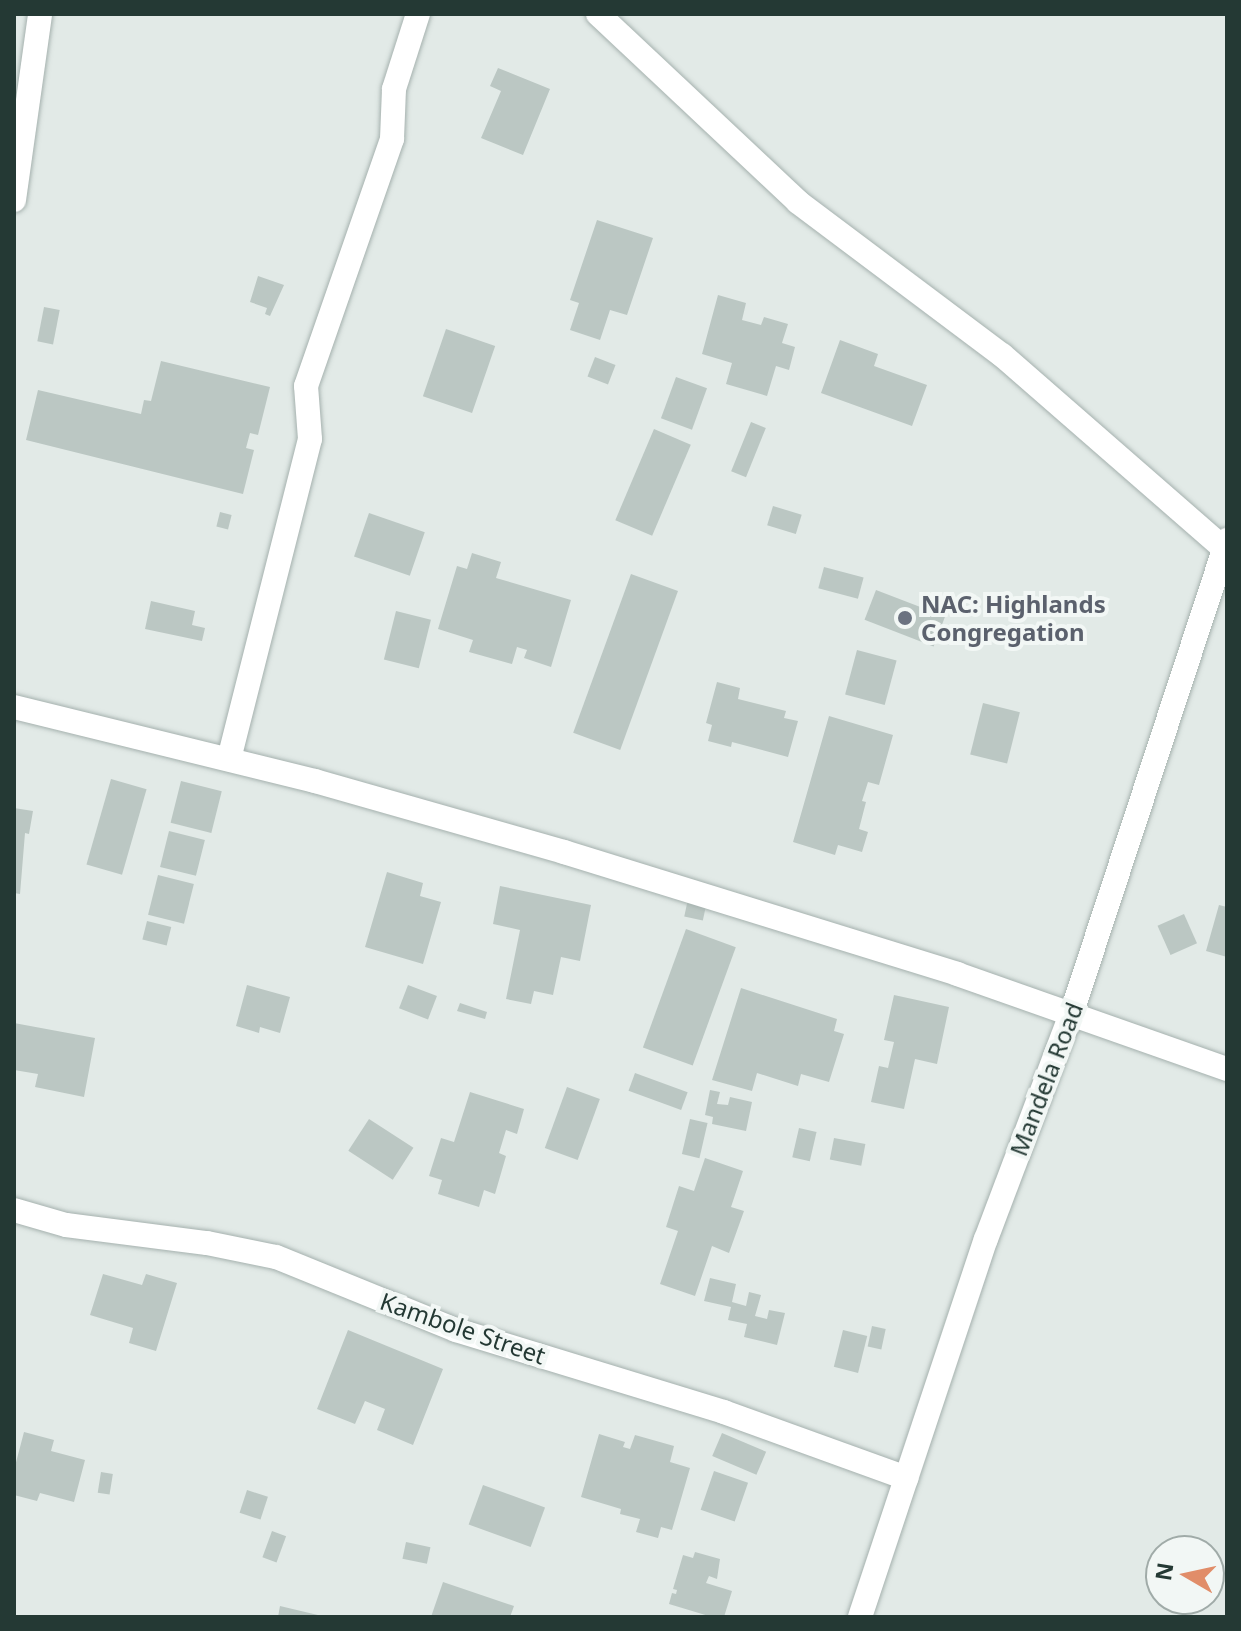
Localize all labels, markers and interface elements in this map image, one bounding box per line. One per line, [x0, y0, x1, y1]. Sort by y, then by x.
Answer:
place label: NAC: Highlands Congregation [921, 590, 1106, 646]
marker: NAC: Highlands Congregation [896, 609, 914, 627]
street label: Mandela Road [1004, 998, 1088, 1160]
street label: Kambole Street [377, 1286, 549, 1370]
north arrow [1145, 1535, 1225, 1615]
text: N [1147, 1560, 1179, 1583]

